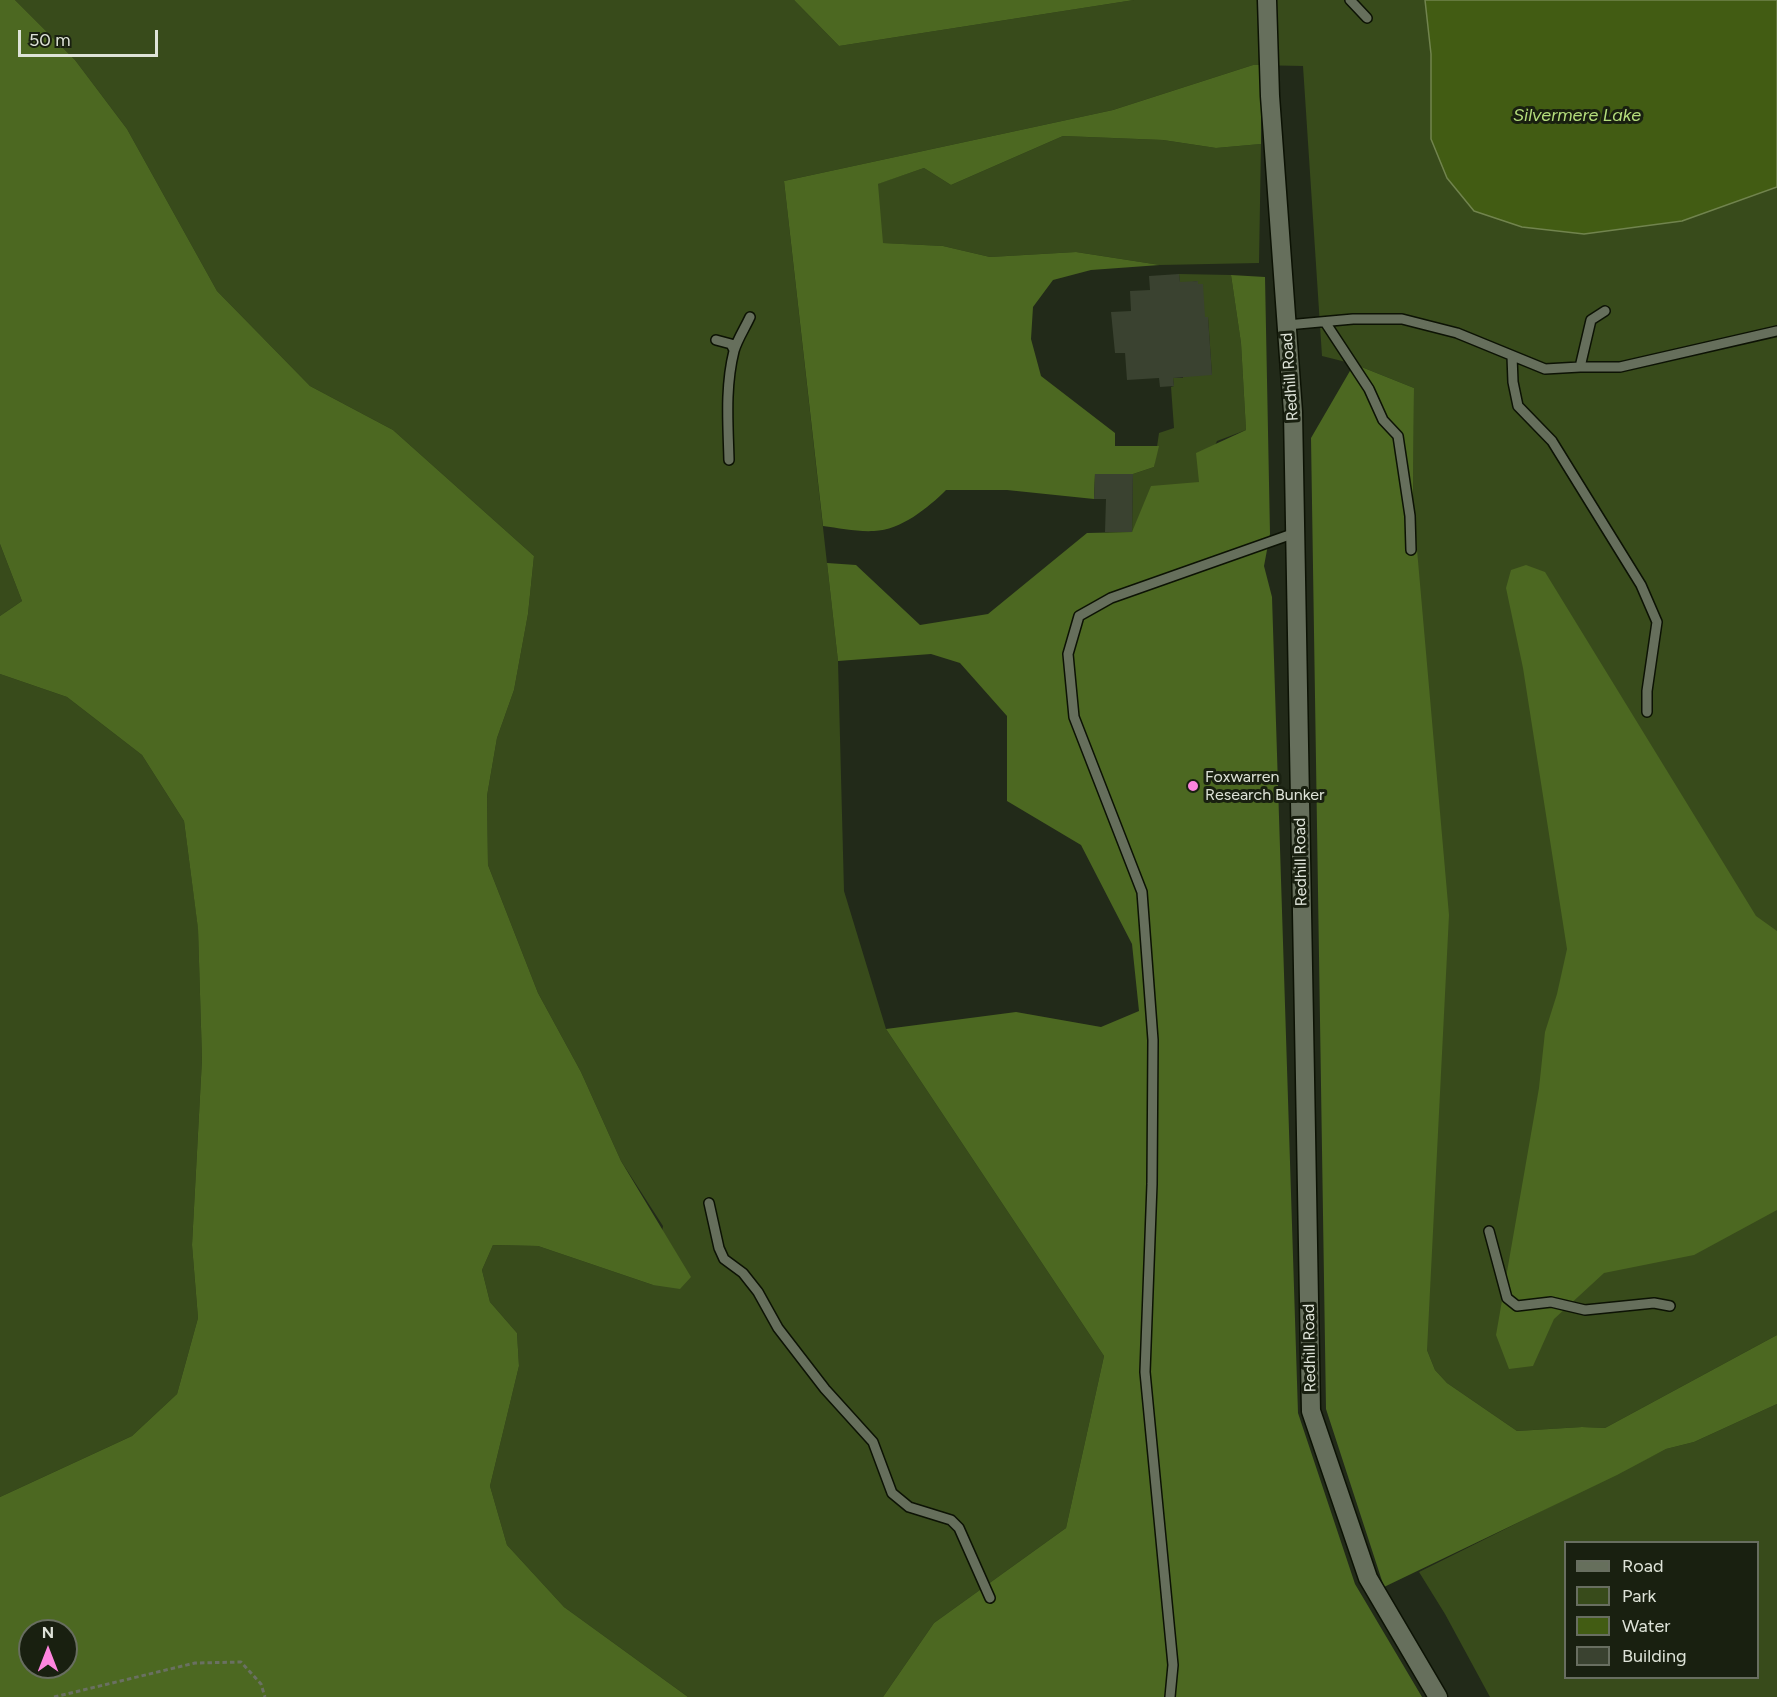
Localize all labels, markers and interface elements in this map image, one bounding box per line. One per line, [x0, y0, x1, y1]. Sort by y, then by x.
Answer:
scale bar [21, 18, 160, 56]
text: 50 m [29, 29, 71, 51]
water label: Silvermere Lake [1513, 105, 1641, 127]
street label: Redhill Road [1277, 332, 1303, 422]
place label: Foxwarren Research Bunker [1205, 767, 1324, 805]
marker: Foxwarren Research Bunker [1186, 779, 1200, 793]
street label: Redhill Road [1291, 818, 1311, 906]
street label: Redhill Road [1300, 1304, 1320, 1392]
legend [1564, 1541, 1759, 1679]
text: Road [1622, 1555, 1663, 1577]
text: Park [1622, 1585, 1656, 1607]
text: Water [1622, 1615, 1670, 1637]
north arrow [18, 1619, 78, 1679]
text: N [42, 1623, 54, 1642]
text: Building [1622, 1645, 1687, 1667]

